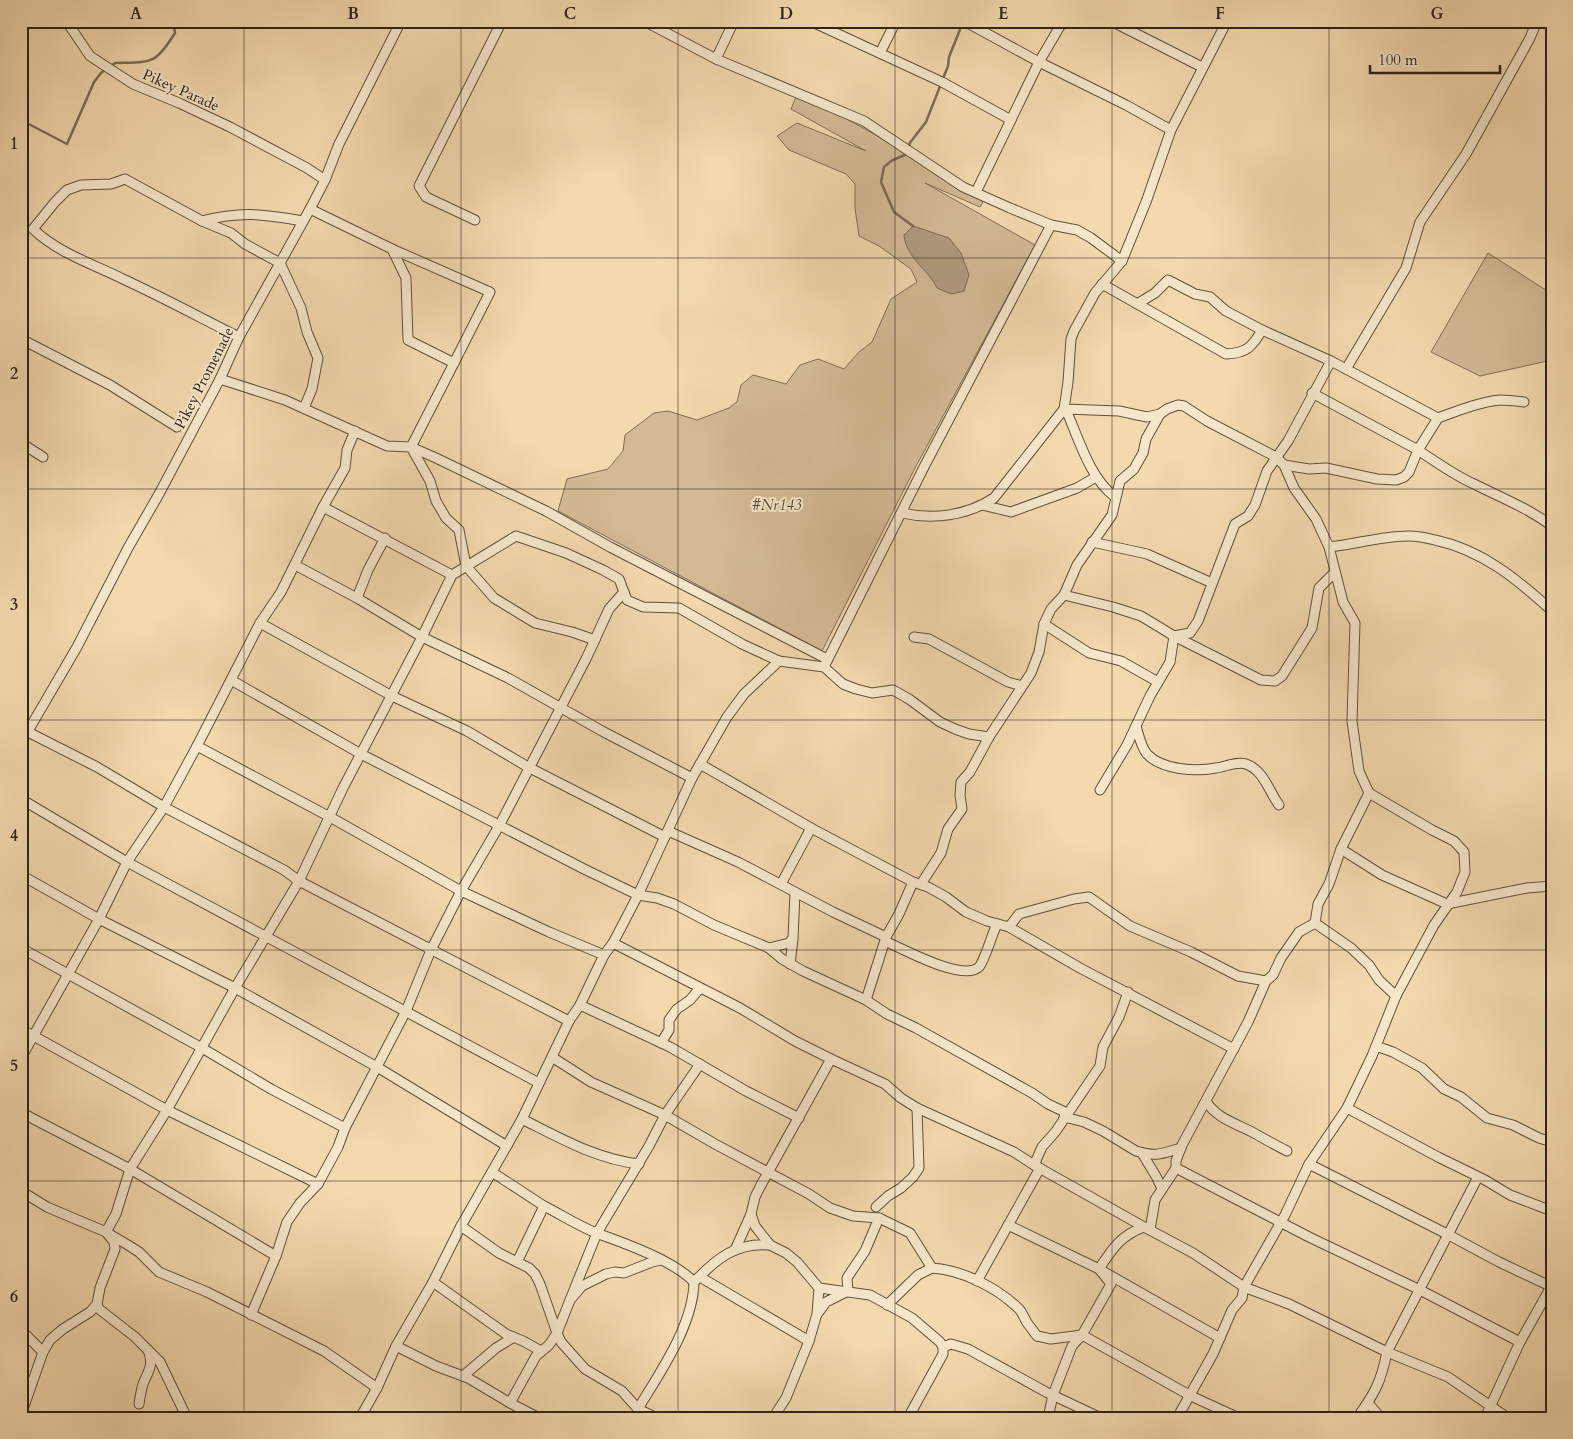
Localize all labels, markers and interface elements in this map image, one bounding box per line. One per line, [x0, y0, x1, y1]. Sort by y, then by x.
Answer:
text: A [130, 3, 142, 25]
text: B [347, 3, 359, 25]
text: C [564, 3, 576, 25]
text: D [779, 3, 793, 25]
text: E [998, 3, 1008, 25]
text: F [1215, 3, 1225, 25]
text: G [1430, 3, 1444, 25]
scale bar [1370, 42, 1500, 74]
text: 100 m [1378, 50, 1418, 70]
street label: Pikey Parade [139, 64, 223, 116]
text: 1 [10, 133, 18, 155]
street label: Pikey Promenade [170, 324, 238, 432]
text: 2 [10, 363, 18, 385]
park label: #Nr143 [751, 495, 802, 515]
text: 3 [10, 594, 18, 616]
text: 4 [10, 825, 18, 847]
text: 5 [10, 1055, 18, 1077]
text: 6 [10, 1286, 18, 1308]

